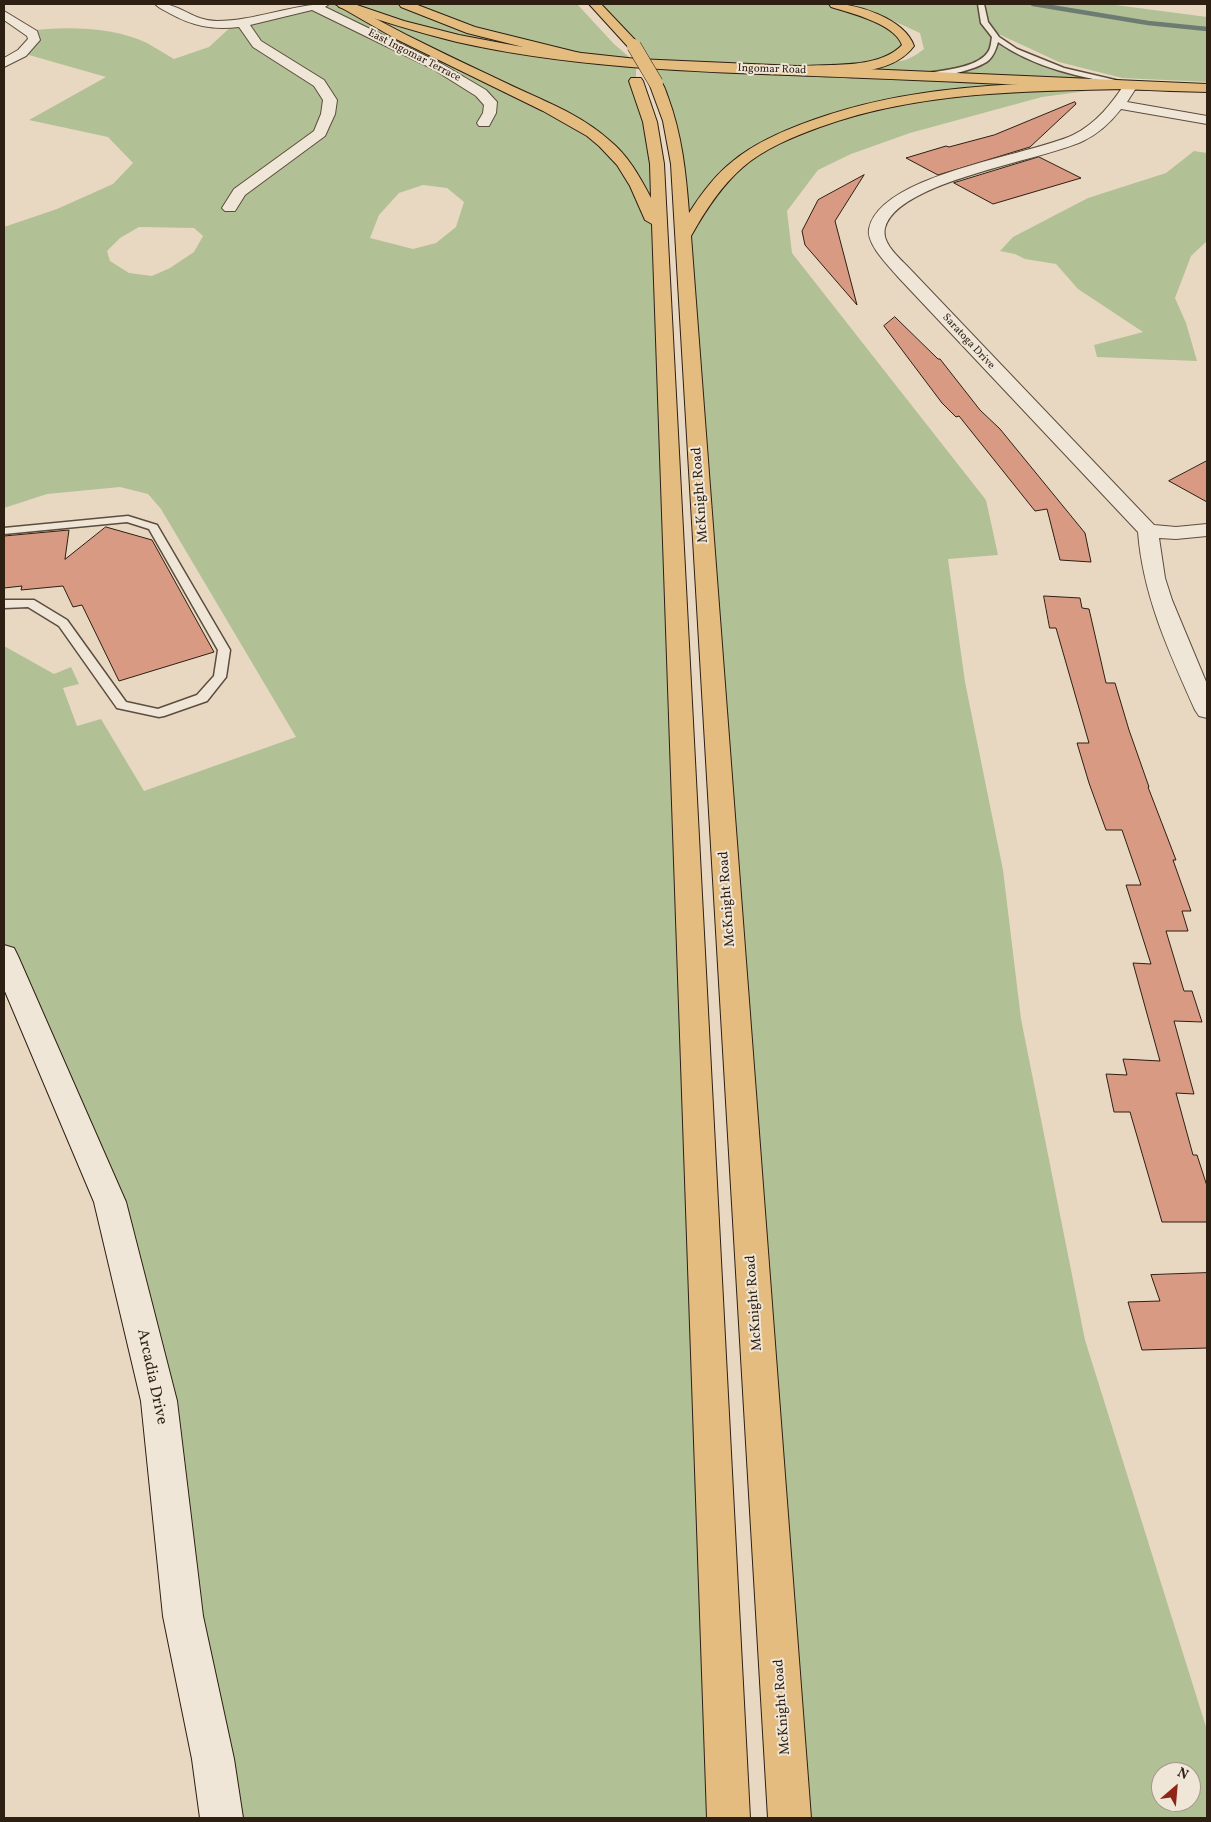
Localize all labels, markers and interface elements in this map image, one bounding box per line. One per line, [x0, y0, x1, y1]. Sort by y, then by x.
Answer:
street label: East Ingomar Terrace [365, 27, 463, 85]
street label: Ingomar Road [737, 62, 807, 78]
street label: Saratoga Drive [939, 311, 997, 373]
street label: McKnight Road [689, 447, 713, 543]
street label: McKnight Road [716, 851, 740, 947]
street label: McKnight Road [743, 1255, 767, 1351]
street label: Arcadia Drive [132, 1327, 170, 1427]
street label: McKnight Road [771, 1659, 795, 1755]
north arrow [1151, 1762, 1201, 1812]
text: N [1174, 1763, 1191, 1785]

